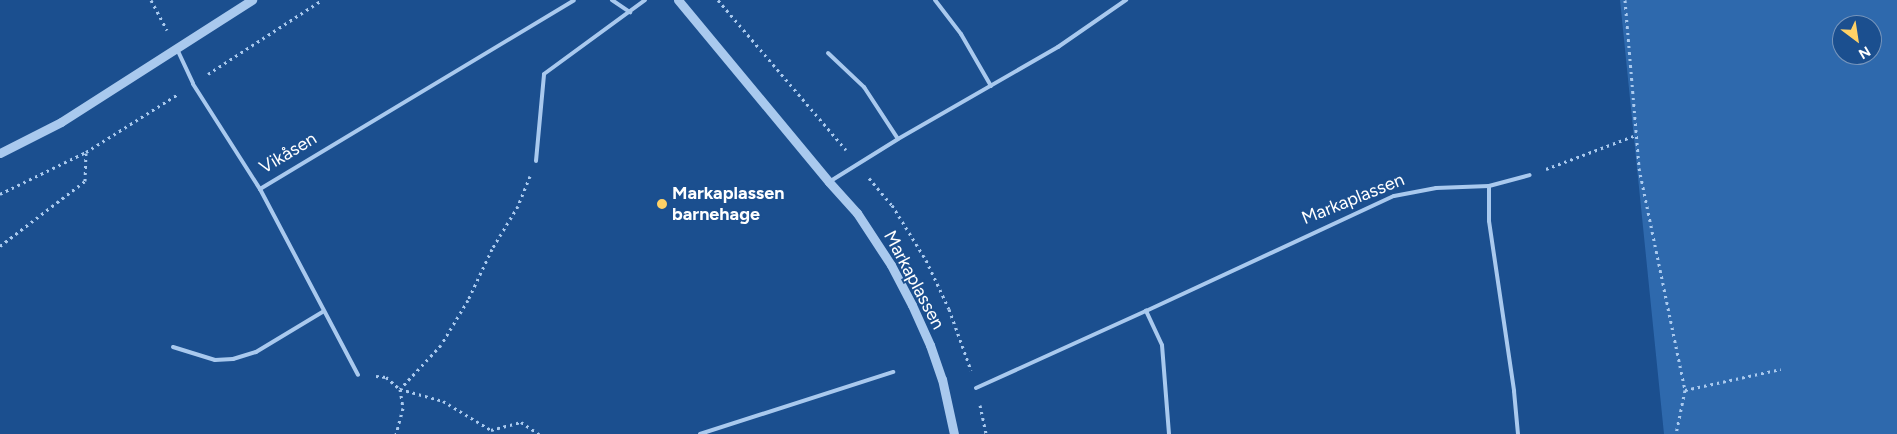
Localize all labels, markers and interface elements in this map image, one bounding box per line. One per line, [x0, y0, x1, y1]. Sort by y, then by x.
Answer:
north arrow [1832, 15, 1882, 65]
text: N [1855, 42, 1873, 62]
street label: Vikåsen [256, 128, 320, 178]
street label: Markaplassen [1299, 169, 1407, 229]
place label: Markaplassen barnehage [672, 183, 784, 225]
marker: Markaplassen barnehage [656, 198, 668, 210]
street label: Markaplassen [879, 227, 949, 333]

